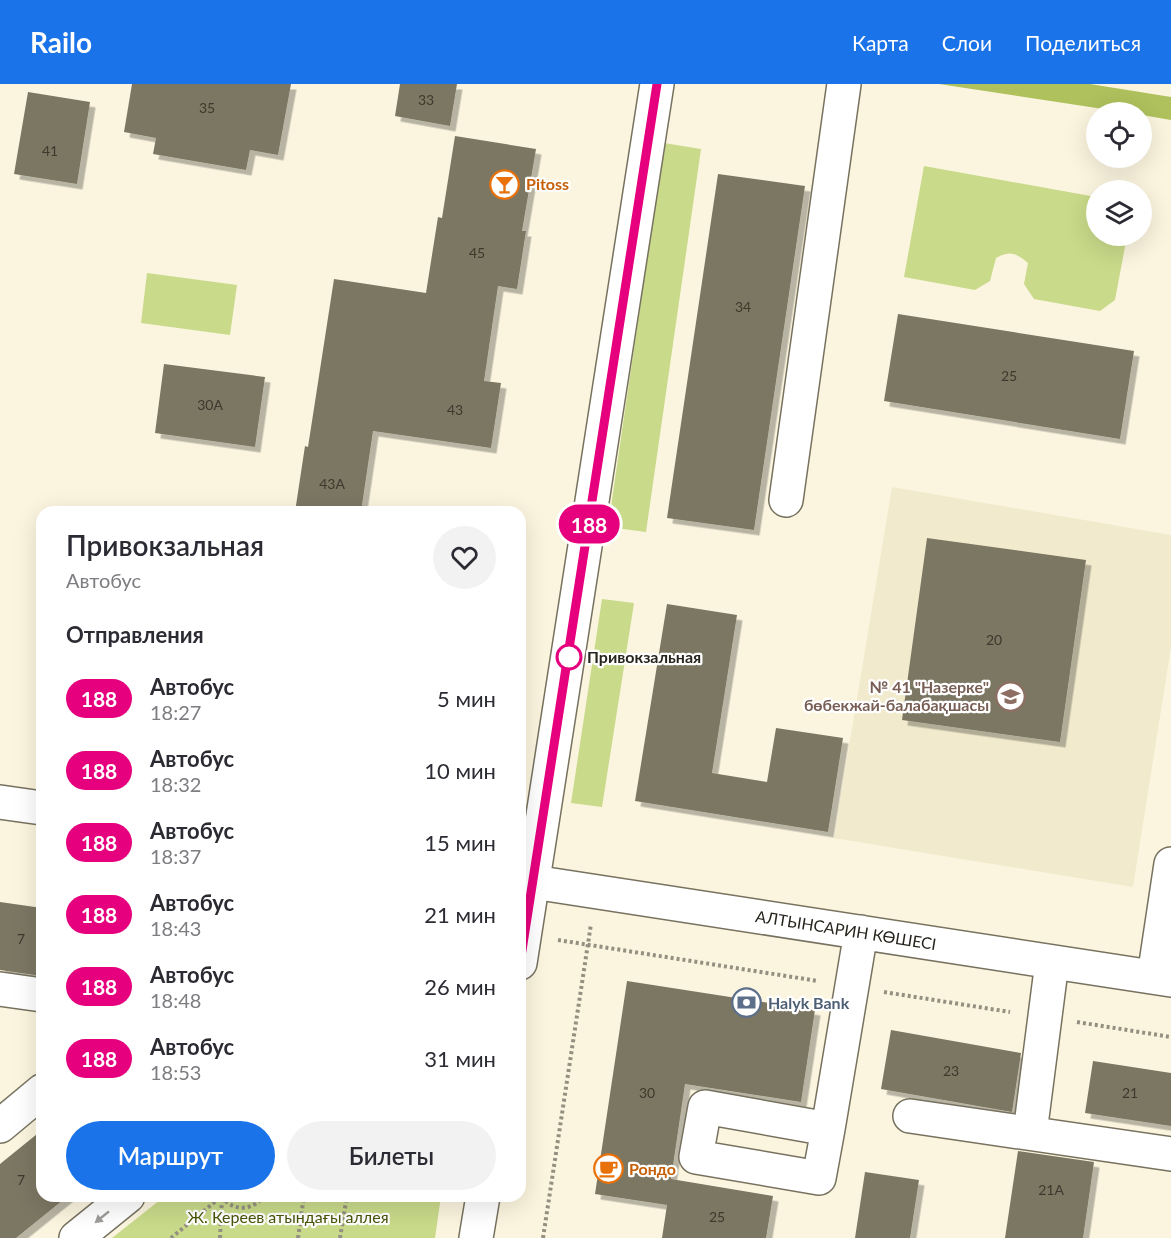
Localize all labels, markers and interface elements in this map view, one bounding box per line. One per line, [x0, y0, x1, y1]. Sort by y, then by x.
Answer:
text: Railo [30, 25, 92, 59]
text: Карта [852, 30, 909, 55]
text: Слои [942, 30, 992, 55]
text: Поделиться [1025, 30, 1141, 55]
house number: 33 [418, 91, 434, 108]
house number: 35 [199, 99, 215, 116]
map controls [1086, 102, 1152, 246]
button: locate [1086, 102, 1152, 168]
house number: 41 [42, 142, 58, 159]
bar icon: Pitoss [489, 168, 521, 200]
place label: Pitoss [526, 174, 569, 193]
button: layers [1086, 180, 1152, 246]
house number: 45 [469, 244, 485, 261]
house number: 34 [735, 298, 751, 315]
house number: 25 [1001, 367, 1017, 384]
house number: 30А [197, 396, 223, 413]
house number: 43 [447, 401, 463, 418]
house number: 43А [319, 475, 345, 492]
line badge: 188 [554, 504, 624, 544]
text: 188 [571, 512, 607, 537]
button: heart [433, 526, 496, 589]
text: Привокзальная [66, 528, 264, 562]
text: Автобус [66, 568, 141, 592]
text: Отправления [66, 621, 204, 648]
house number: 20 [986, 631, 1002, 648]
marker: Привокзальная [556, 644, 582, 670]
place label: Привокзальная [587, 647, 701, 666]
text: Автобус [150, 673, 234, 700]
place label: № 41 "Назерке" бөбекжай-балабақшасы [804, 677, 989, 714]
school or university icon: № 41 "Назерке" бөбекжай-балабақшасы [994, 680, 1026, 712]
text: 5 мин [437, 685, 496, 712]
text: 188 [81, 686, 117, 711]
text: 18:27 [150, 700, 201, 724]
text: Автобус [150, 745, 234, 772]
text: 10 мин [424, 757, 496, 784]
text: 188 [81, 758, 117, 783]
text: 18:32 [150, 772, 201, 796]
text: Автобус [150, 817, 234, 844]
text: 15 мин [424, 829, 496, 856]
text: 188 [81, 830, 117, 855]
text: 18:37 [150, 844, 201, 868]
text: Автобус [150, 889, 234, 916]
text: 21 мин [424, 901, 496, 928]
text: 188 [81, 902, 117, 927]
street label: АЛТЫНСАРИН КӨШЕСІ [754, 906, 938, 953]
text: 18:43 [150, 916, 201, 940]
house number: 7 [17, 930, 25, 947]
text: Автобус [150, 961, 234, 988]
text: 26 мин [424, 973, 496, 1000]
text: 188 [81, 974, 117, 999]
bank icon: Halyk Bank [731, 987, 763, 1019]
text: 18:48 [150, 988, 201, 1012]
place label: Halyk Bank [768, 993, 850, 1012]
text: Автобус [150, 1033, 234, 1060]
text: 31 мин [424, 1045, 496, 1072]
text: 188 [81, 1046, 117, 1071]
text: 18:53 [150, 1060, 201, 1084]
house number: 23 [943, 1062, 959, 1079]
house number: 30 [639, 1084, 655, 1101]
house number: 21 [1122, 1084, 1138, 1101]
button: Маршрут [66, 1121, 275, 1190]
button: Билеты [287, 1121, 496, 1190]
cafe icon: Рондо [592, 1153, 624, 1185]
place label: Рондо [629, 1159, 676, 1178]
house number: 7 [17, 1171, 25, 1188]
house number: 21А [1038, 1181, 1064, 1198]
park label: Ж. Кереев атындағы аллея [187, 1207, 389, 1226]
house number: 25 [709, 1208, 725, 1225]
one-way arrow [94, 1210, 110, 1223]

